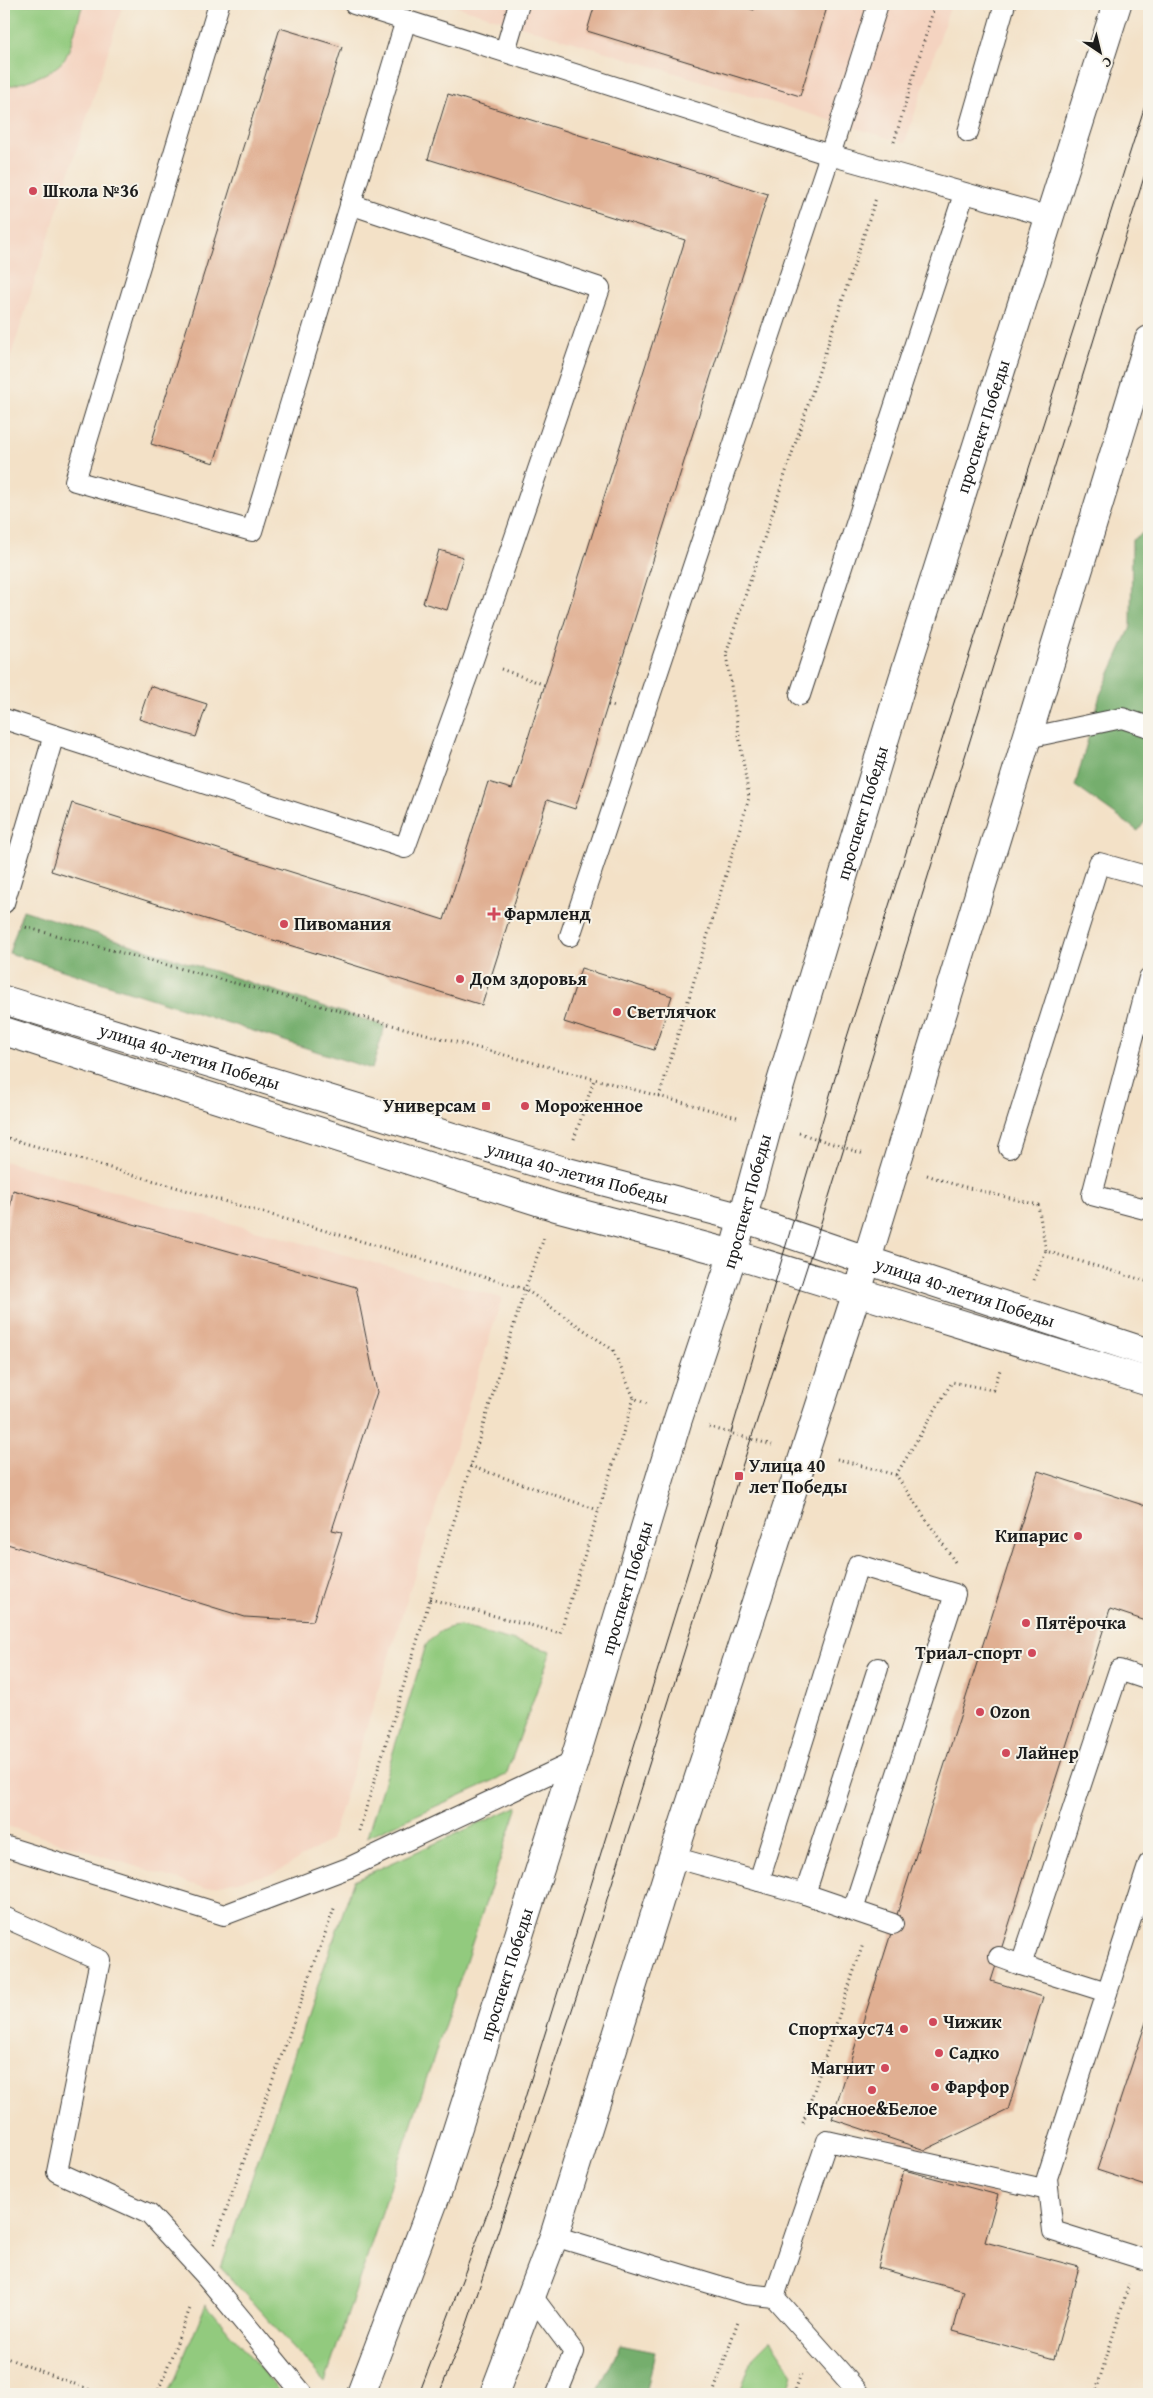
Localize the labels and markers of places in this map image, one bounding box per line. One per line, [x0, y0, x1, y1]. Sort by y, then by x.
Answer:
place label: Школа №36 [43, 177, 139, 204]
marker: Школа №36 [27, 185, 39, 197]
place label: Фармленд [504, 900, 591, 927]
marker: Фармленд [488, 908, 500, 920]
place label: Пивомания [294, 910, 392, 937]
marker: Пивомания [278, 918, 290, 930]
place label: Дом здоровья [469, 965, 587, 992]
marker: Дом здоровья [454, 973, 466, 985]
place label: Светлячок [627, 998, 716, 1025]
marker: Светлячок [611, 1006, 623, 1018]
place label: Универсам [383, 1092, 476, 1119]
place label: Мороженное [535, 1092, 643, 1119]
marker: Универсам [480, 1100, 492, 1112]
marker: Мороженное [519, 1100, 531, 1112]
place label: Улица 40 лет Победы [749, 1452, 847, 1500]
marker: Улица 40 лет Победы [733, 1470, 745, 1482]
place label: Кипарис [995, 1522, 1068, 1549]
marker: Кипарис [1072, 1530, 1084, 1542]
place label: Пятёрочка [1036, 1609, 1127, 1636]
marker: Пятёрочка [1020, 1617, 1032, 1629]
place label: Tриал-спорт [915, 1639, 1022, 1666]
marker: Tриал-спорт [1026, 1647, 1038, 1659]
place label: Ozon [990, 1698, 1030, 1725]
marker: Ozon [974, 1706, 986, 1718]
place label: Лайнер [1016, 1739, 1079, 1766]
marker: Лайнер [1000, 1747, 1012, 1759]
place label: Чижик [943, 2008, 1002, 2035]
place label: Спортхаус74 [789, 2015, 894, 2042]
marker: Чижик [927, 2016, 939, 2028]
marker: Спортхаус74 [898, 2023, 910, 2035]
place label: Садко [949, 2039, 1000, 2066]
marker: Садко [933, 2047, 945, 2059]
place label: Магнит [811, 2054, 875, 2081]
marker: Магнит [879, 2062, 891, 2074]
place label: Фарфор [945, 2073, 1009, 2100]
marker: Фарфор [929, 2081, 941, 2093]
marker: Красное&Белое [866, 2084, 878, 2096]
place label: Красное&Белое [807, 2095, 938, 2122]

